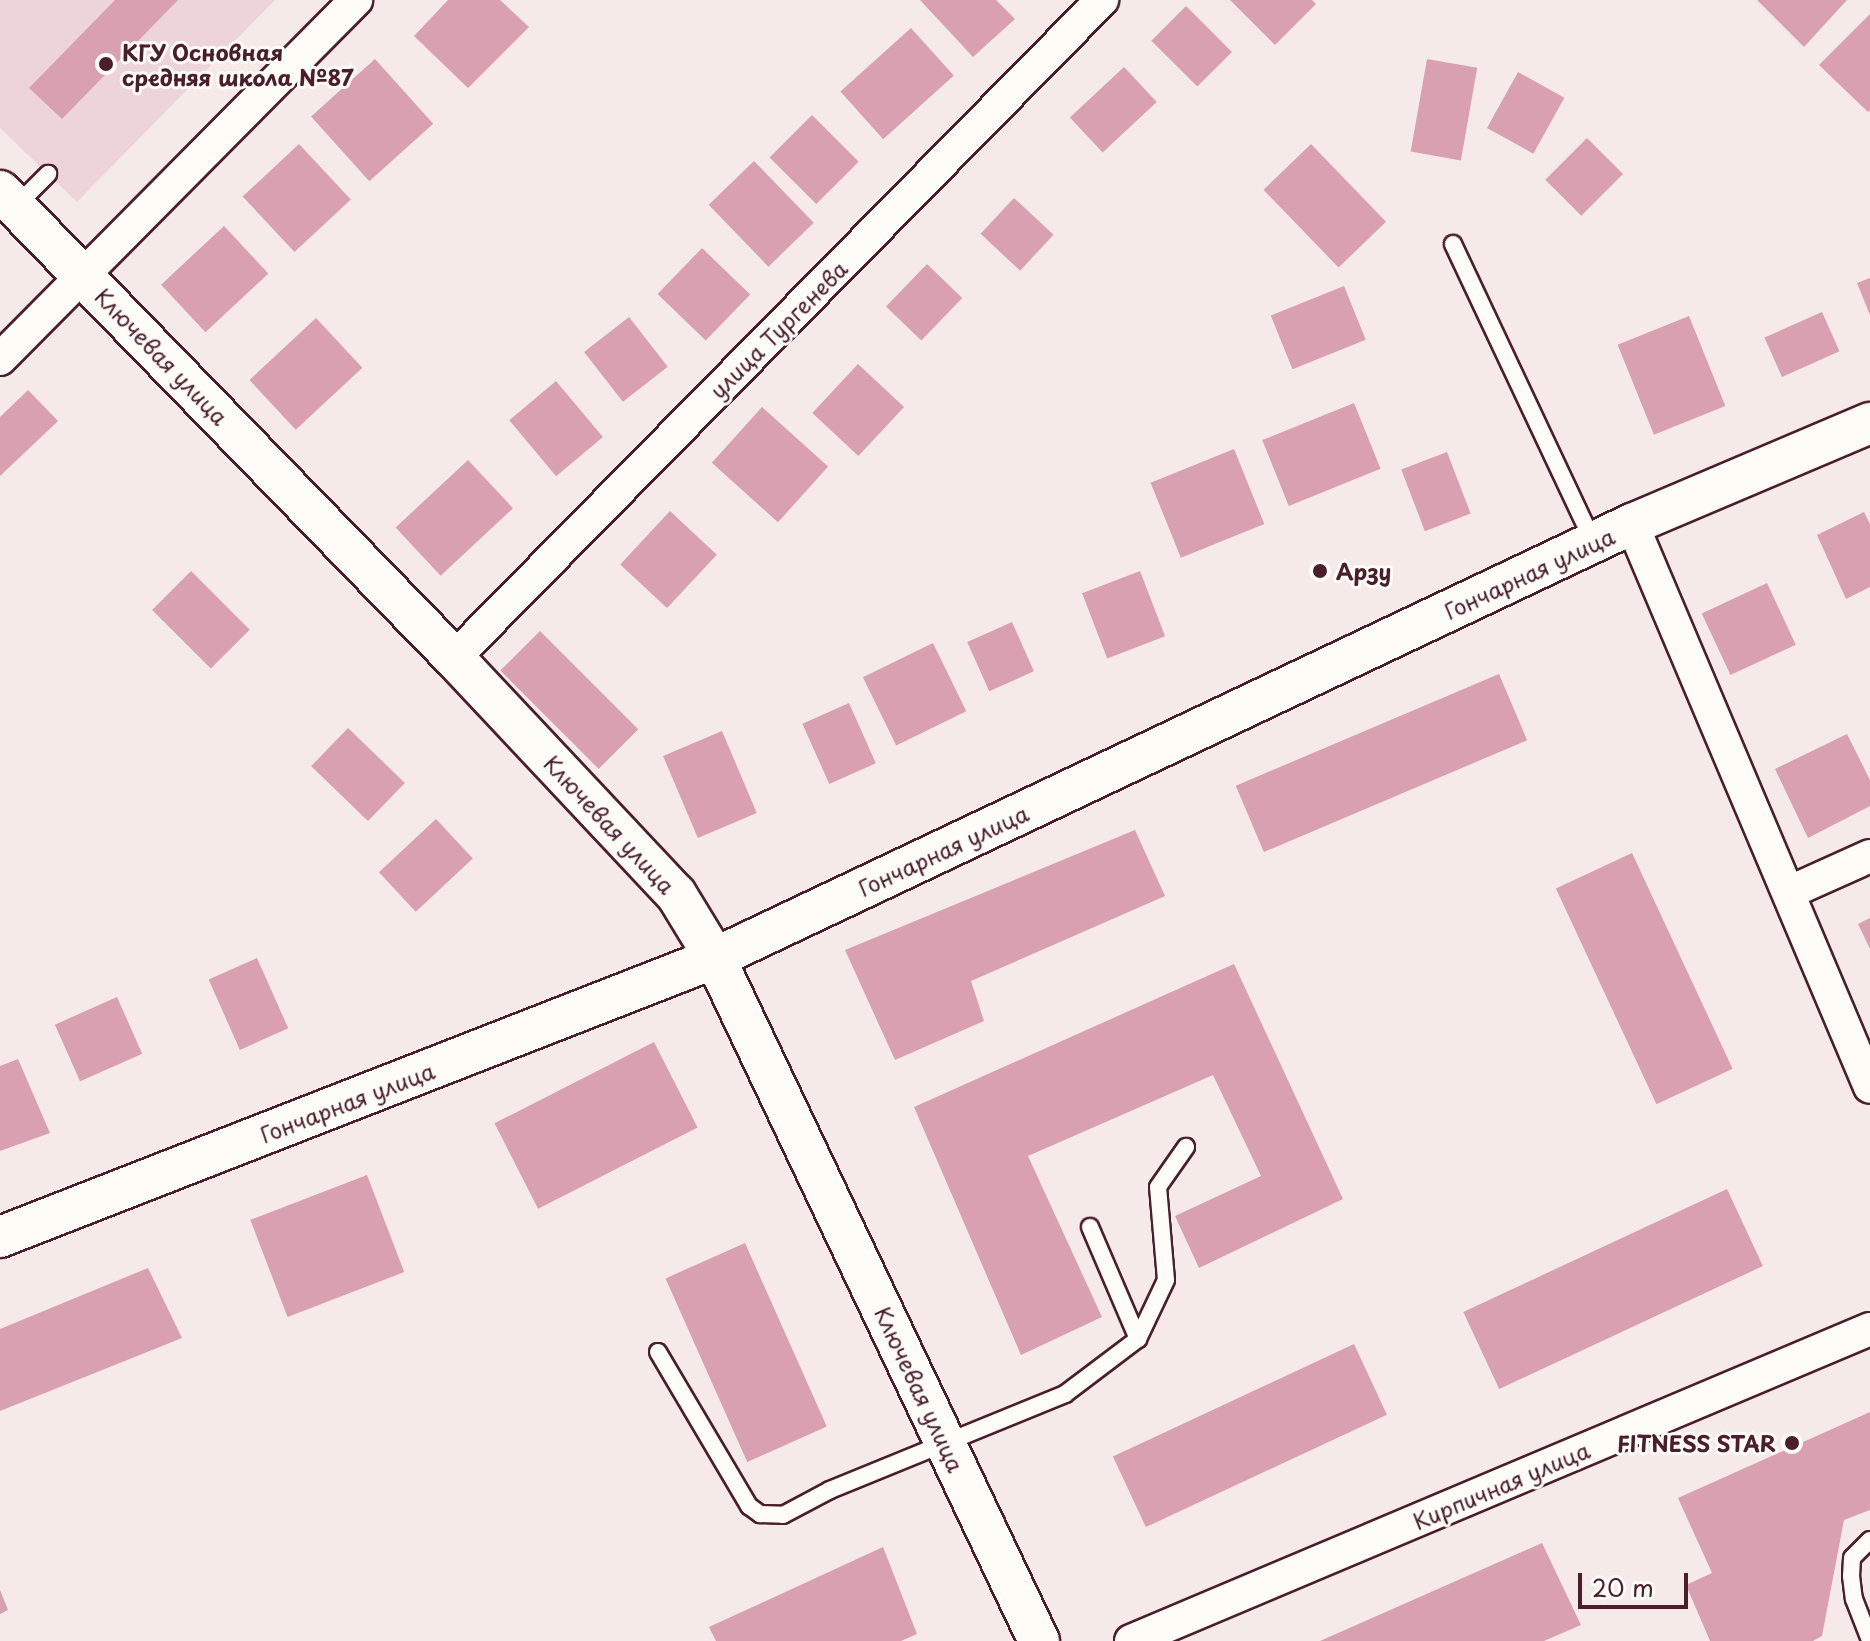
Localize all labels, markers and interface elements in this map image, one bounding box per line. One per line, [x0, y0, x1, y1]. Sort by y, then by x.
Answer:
place label: КГУ Основная средняя школа №87 [122, 38, 356, 90]
marker: КГУ Основная средняя школа №87 [97, 55, 115, 73]
street label: улица Тургенева [703, 254, 853, 404]
street label: Ключевая улица [90, 282, 234, 430]
street label: Гончарная улица [1439, 522, 1619, 624]
place label: Арзу [1336, 558, 1391, 584]
marker: Арзу [1311, 562, 1329, 580]
street label: Ключевая улица [539, 749, 681, 899]
street label: Гончарная улица [853, 799, 1033, 901]
street label: Гончарная улица [255, 1056, 439, 1148]
street label: Ключевая улица [870, 1302, 970, 1476]
place label: FITNESS STAR [1616, 1430, 1776, 1456]
marker: FITNESS STAR [1783, 1434, 1801, 1452]
street label: Кирпичная улица [1408, 1436, 1594, 1534]
scale bar [1582, 1557, 1692, 1607]
text: 20 m [1592, 1569, 1654, 1605]

